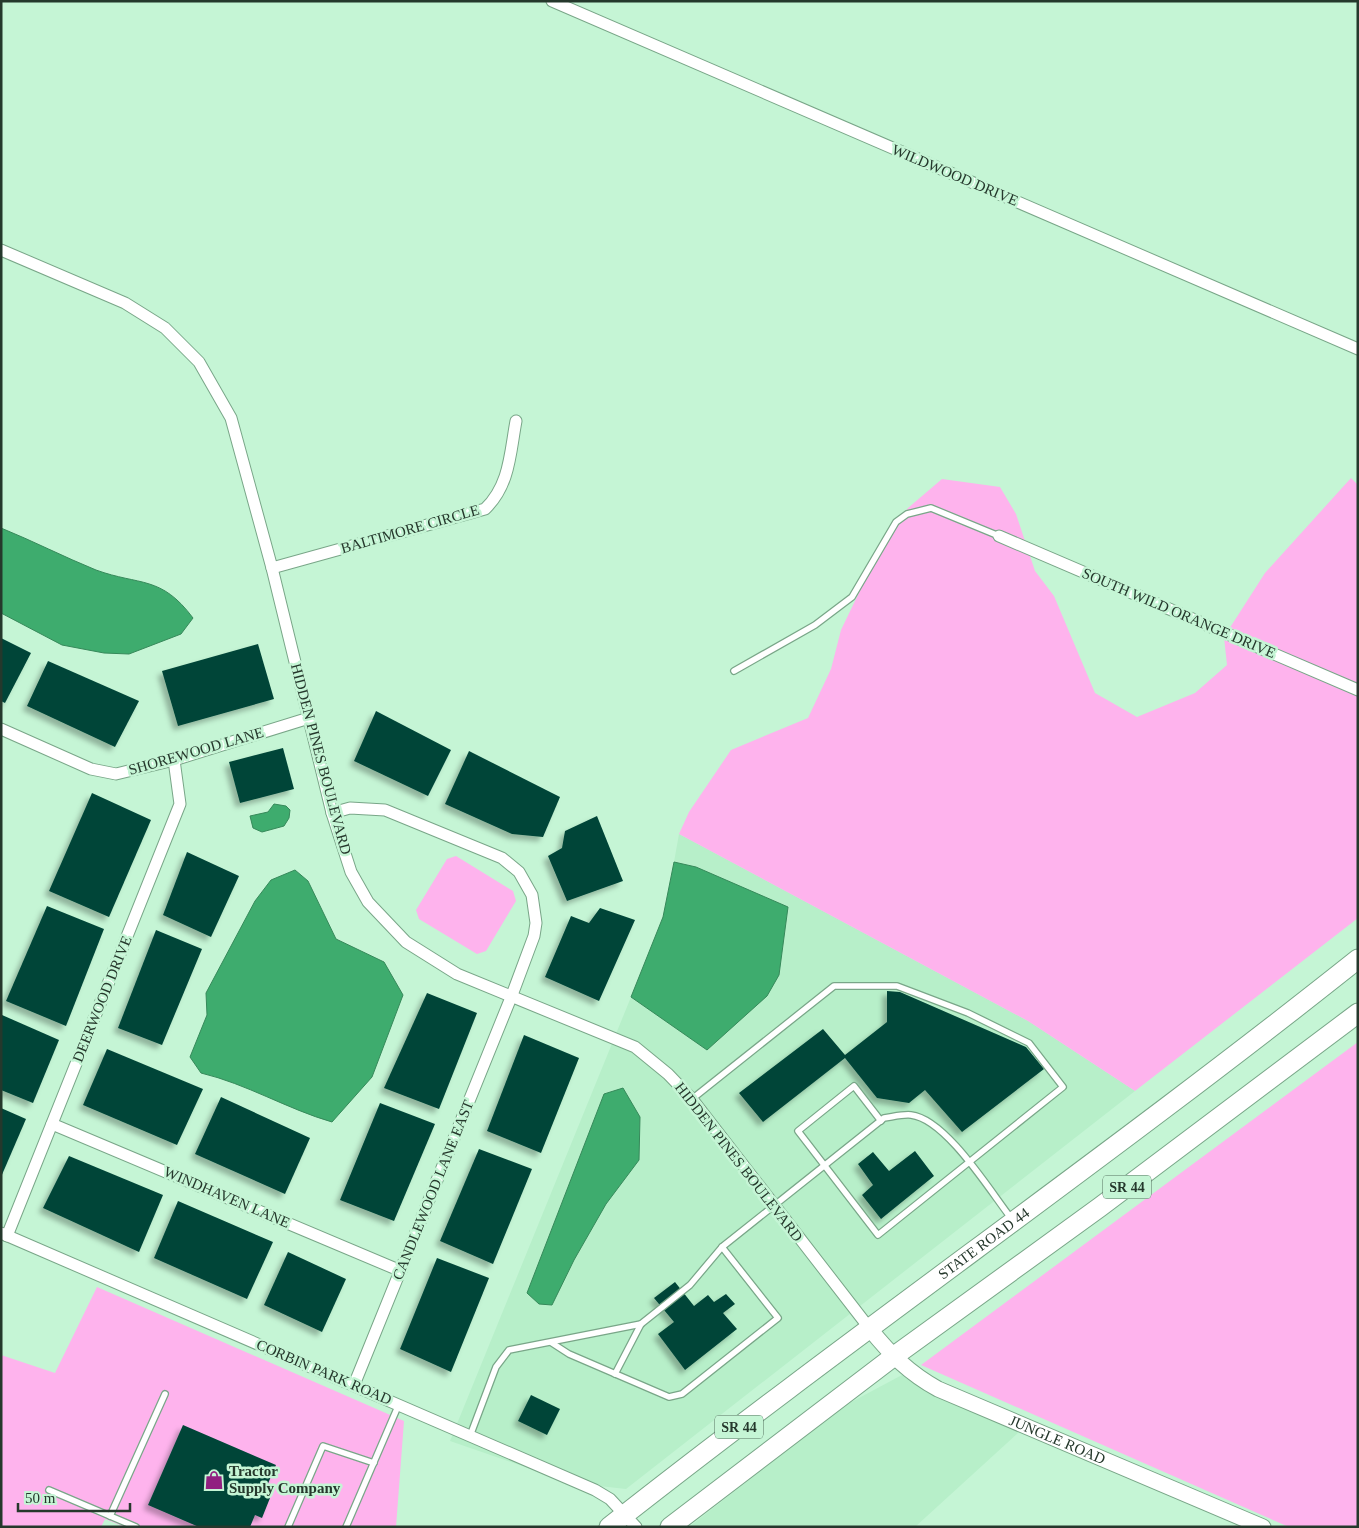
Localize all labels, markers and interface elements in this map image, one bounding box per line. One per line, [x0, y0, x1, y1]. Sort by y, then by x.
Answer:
street label: WILDWOOD DRIVE [890, 141, 1020, 209]
street label: BALTIMORE CIRCLE [339, 502, 481, 556]
street label: SOUTH WILD ORANGE DRIVE [1080, 565, 1278, 661]
street label: HIDDEN PINES BOULEVARD [288, 662, 354, 856]
street label: SHOREWOOD LANE [127, 724, 265, 778]
street label: DEERWOOD DRIVE [69, 934, 135, 1064]
street label: HIDDEN PINES BOULEVARD [672, 1079, 806, 1245]
street label: CANDLEWOOD LANE EAST [390, 1098, 476, 1282]
street label: WINDHAVEN LANE [162, 1163, 292, 1231]
road number: SR 44 [1103, 1176, 1151, 1198]
street label: STATE ROAD 44 [935, 1204, 1033, 1282]
street label: CORBIN PARK ROAD [254, 1336, 394, 1408]
street label: JUNGLE ROAD [1007, 1412, 1108, 1467]
road number: SR 44 [715, 1415, 763, 1438]
place label: Tractor Supply Company [229, 1463, 341, 1496]
shop icon: Tractor Supply Company [203, 1469, 225, 1491]
scale bar [18, 1480, 130, 1512]
text: 50 m [25, 1490, 56, 1506]

